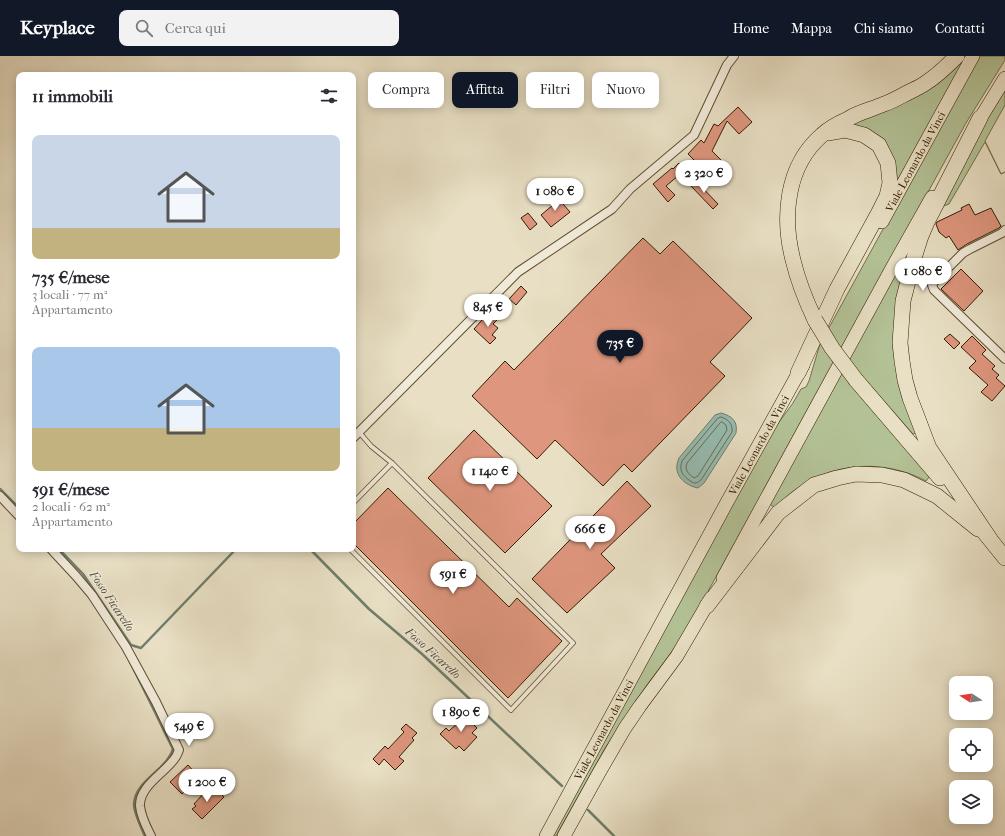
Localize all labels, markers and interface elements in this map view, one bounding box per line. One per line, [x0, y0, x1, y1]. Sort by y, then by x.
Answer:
search box [119, 10, 399, 46]
text: Keyplace [20, 17, 95, 39]
icon: search [133, 17, 155, 39]
text: Cerca qui [165, 19, 226, 37]
text: Home [733, 20, 769, 37]
text: Mappa [791, 20, 832, 37]
text: Chi siamo [854, 20, 913, 37]
text: Contatti [935, 20, 985, 37]
chip: Compra [368, 72, 444, 108]
chip: Affitta [452, 72, 518, 108]
chip: Filtri [526, 72, 584, 108]
chip: Nuovo [592, 72, 659, 108]
icon: filters [318, 85, 340, 107]
text: 11 immobili [32, 86, 113, 106]
street label: Viale Leonardo da Vinci [882, 109, 948, 215]
pin: 2 320 € [667, 160, 741, 194]
icon: home [150, 161, 222, 233]
text: 2 320 € [684, 165, 724, 180]
pin: 1 080 € [518, 178, 592, 212]
text: 1 080 € [536, 183, 574, 198]
pin: 1 080 € [886, 258, 960, 292]
text: 1 080 € [904, 263, 942, 278]
text: 735 €/mese [32, 267, 110, 287]
text: 3 locali · 77 m² [32, 287, 107, 302]
pin: 845 € [460, 294, 516, 328]
text: 845 € [473, 299, 503, 314]
text: Appartamento [32, 302, 113, 317]
pin: 735 € [592, 330, 648, 364]
text: 735 € [606, 335, 634, 350]
icon: home [150, 373, 222, 445]
street label: Viale Leonardo da Vinci [725, 392, 792, 498]
pin: 1 140 € [453, 458, 527, 492]
text: 1 140 € [471, 463, 509, 478]
text: 591 €/mese [32, 479, 109, 499]
text: 2 locali · 62 m² [32, 499, 110, 514]
text: Appartamento [32, 514, 113, 529]
pin: 666 € [562, 516, 618, 550]
text: 666 € [574, 521, 606, 536]
pin: 591 € [425, 561, 481, 595]
text: 591 € [439, 566, 467, 581]
water label: Fosso Ficarello [86, 567, 137, 634]
water label: Fosso Ficarello [402, 624, 464, 682]
north arrow [949, 676, 993, 720]
map controls [949, 676, 993, 824]
street label: Viale Leonardo da Vinci [571, 677, 636, 783]
pin: 1 890 € [424, 699, 498, 733]
text: 1 890 € [442, 704, 480, 719]
pin: 549 € [161, 713, 217, 747]
text: 549 € [174, 718, 204, 733]
button: locate [949, 728, 993, 772]
pin: 1 200 € [170, 769, 244, 803]
text: 1 200 € [188, 774, 226, 789]
button: layers [949, 780, 993, 824]

